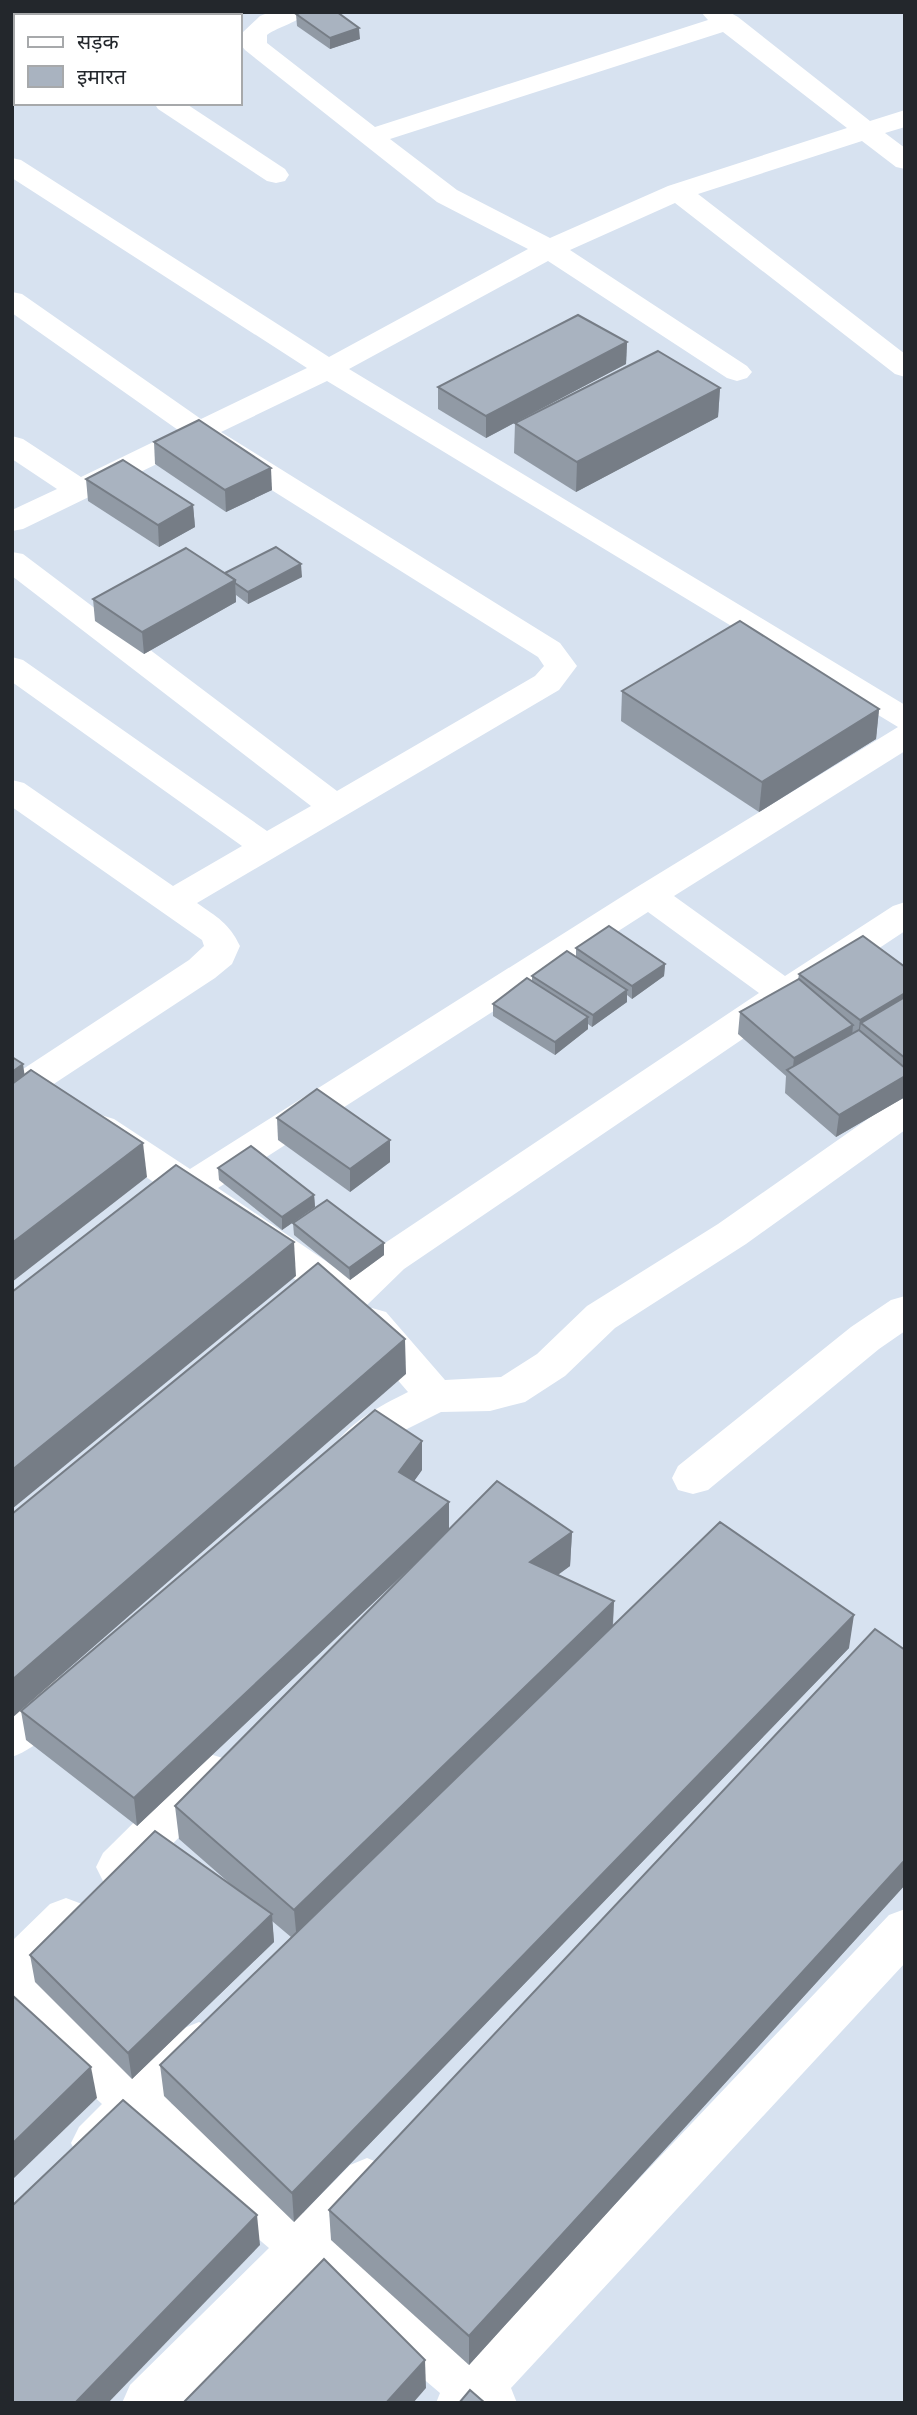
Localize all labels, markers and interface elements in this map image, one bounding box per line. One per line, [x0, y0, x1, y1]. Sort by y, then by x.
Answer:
legend [14, 14, 242, 105]
text: सड़क [77, 28, 119, 56]
text: इमारत [77, 63, 127, 91]

